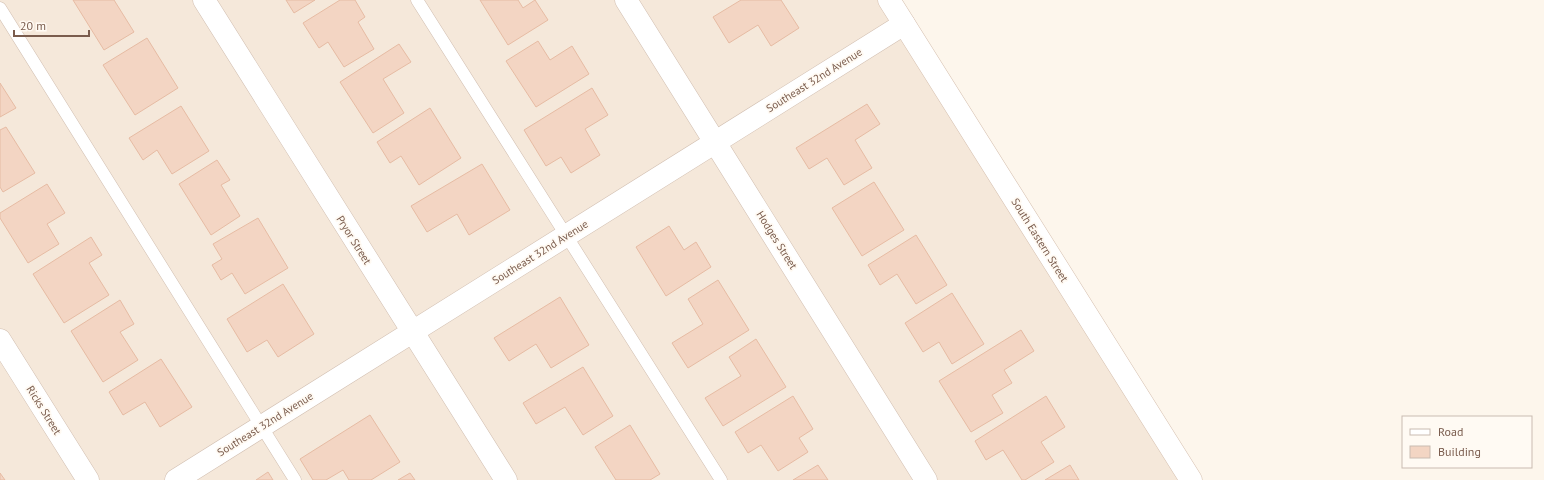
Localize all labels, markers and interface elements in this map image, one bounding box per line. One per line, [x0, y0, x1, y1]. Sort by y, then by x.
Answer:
scale bar [14, 12, 89, 38]
text: 20 m [20, 18, 46, 33]
street label: Southeast 32nd Avenue [763, 45, 865, 115]
street label: South Eastern Street [1009, 195, 1072, 285]
street label: Hodges Street [753, 208, 801, 272]
street label: Pryor Street [333, 213, 375, 267]
street label: Southeast 32nd Avenue [489, 217, 591, 287]
street label: Ricks Street [23, 383, 65, 437]
street label: Southeast 32nd Avenue [214, 389, 316, 459]
legend [1402, 416, 1532, 468]
text: Road [1438, 424, 1463, 439]
text: Building [1438, 444, 1481, 459]

